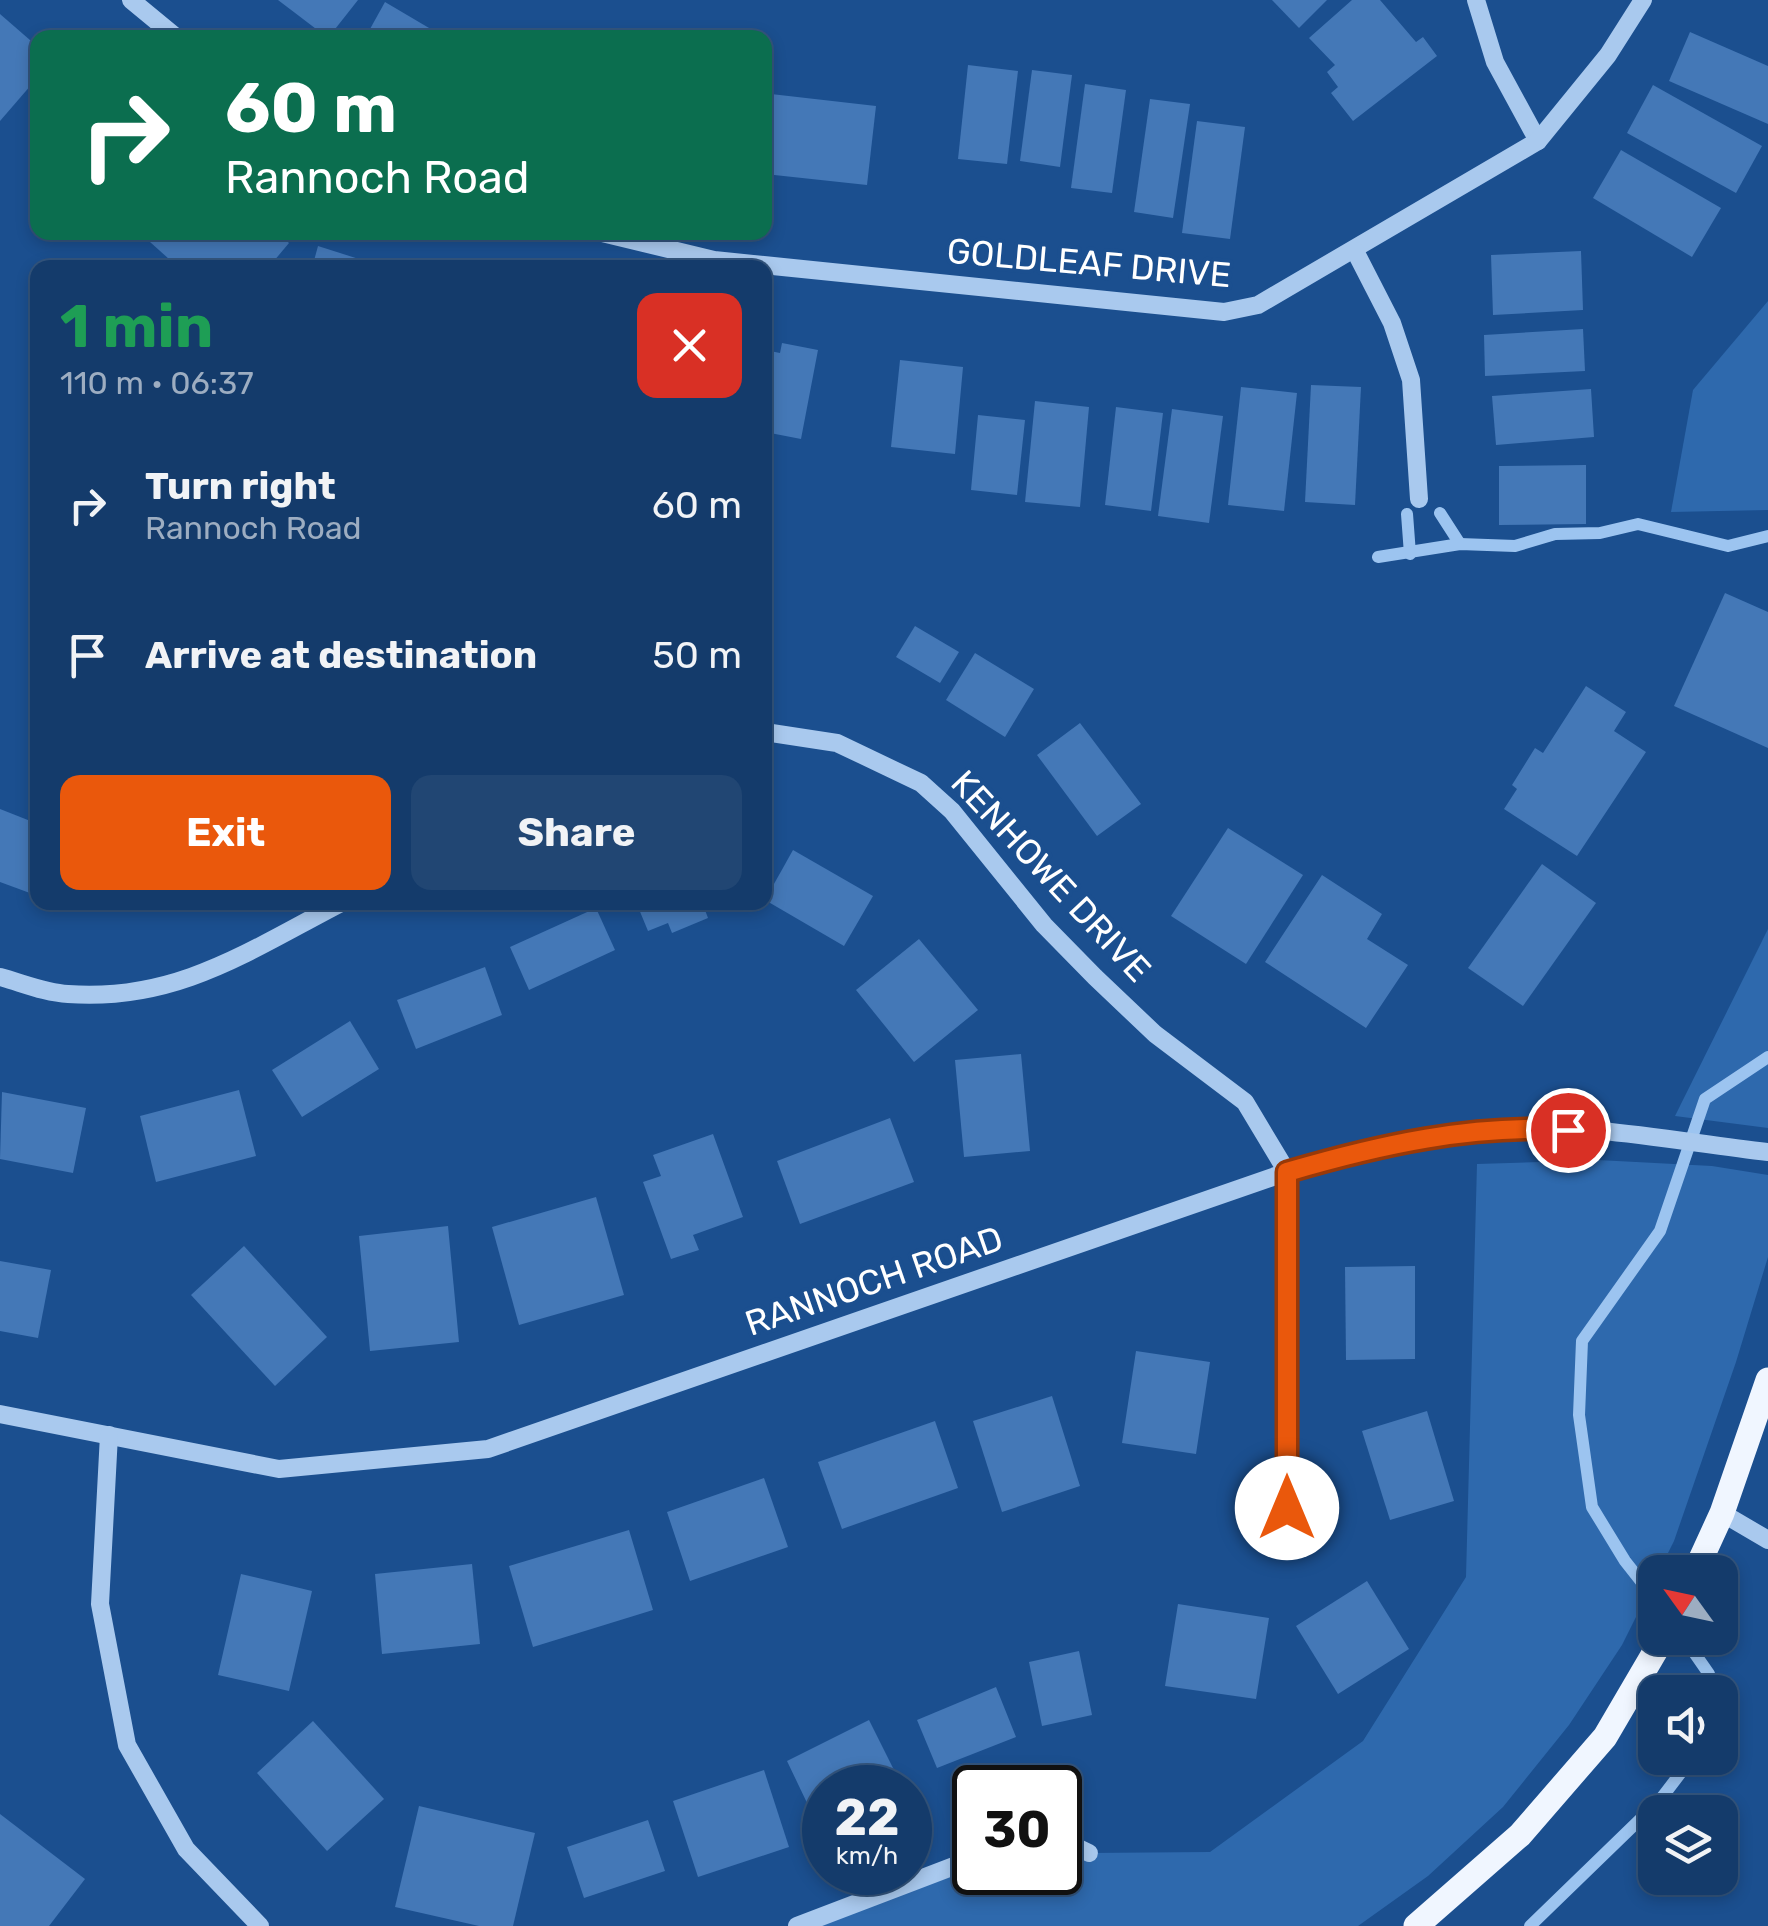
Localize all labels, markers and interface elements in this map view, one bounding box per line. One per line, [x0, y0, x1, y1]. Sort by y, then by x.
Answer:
text: 60 m [225, 67, 397, 150]
icon: right [60, 70, 190, 200]
text: Rannoch Road [225, 151, 530, 204]
street label: GOLDLEAF DRIVE [945, 230, 1233, 296]
text: 1 min [60, 291, 213, 362]
button: close [637, 293, 742, 398]
text: 110 m · 06:37 [60, 364, 254, 402]
text: Turn right [145, 463, 336, 509]
icon: right [60, 478, 115, 533]
text: 60 m [652, 482, 742, 528]
text: Rannoch Road [145, 509, 362, 547]
icon: arrive [60, 628, 115, 683]
text: Arrive at destination [145, 632, 537, 678]
text: 50 m [652, 632, 742, 678]
street label: KENHOWE DRIVE [942, 762, 1160, 990]
button: Exit [60, 775, 391, 890]
button: Share [411, 775, 742, 890]
pin [1526, 1088, 1611, 1173]
icon: arrive [1541, 1103, 1596, 1158]
street label: RANNOCH ROAD [740, 1217, 1008, 1345]
position arrow [1235, 1456, 1339, 1560]
north arrow [1638, 1555, 1738, 1655]
map controls [1638, 1555, 1738, 1895]
button: sound [1638, 1675, 1738, 1775]
speed limit sign: 30 [952, 1765, 1082, 1895]
text: 22 [835, 1788, 900, 1848]
button: layers [1638, 1795, 1738, 1895]
text: km/h [836, 1841, 898, 1870]

